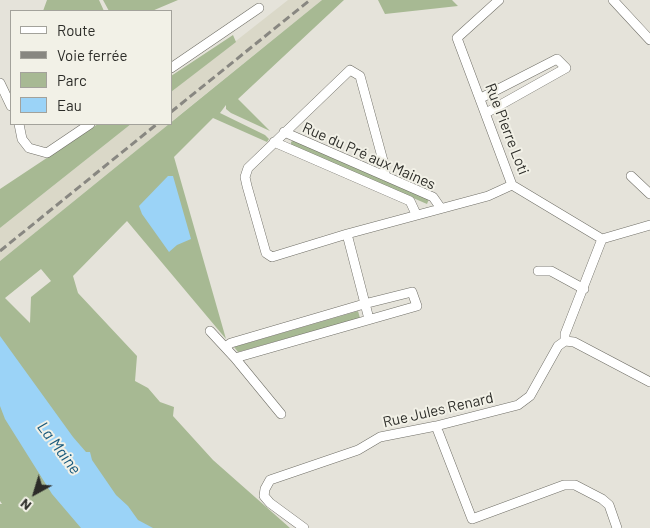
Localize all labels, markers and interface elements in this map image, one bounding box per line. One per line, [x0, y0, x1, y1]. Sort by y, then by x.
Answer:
legend [10, 10, 172, 125]
text: Route [57, 21, 96, 39]
text: Voie ferrée [57, 46, 128, 64]
text: Parc [57, 71, 87, 89]
street label: Rue Pierre Loti [481, 81, 533, 177]
text: Eau [57, 96, 82, 114]
street label: Rue du Pré aux Maines [300, 119, 438, 193]
street label: Rue Jules Renard [381, 389, 495, 431]
water label: La Maine [33, 418, 85, 478]
north arrow [10, 468, 60, 518]
text: N [16, 496, 34, 515]

